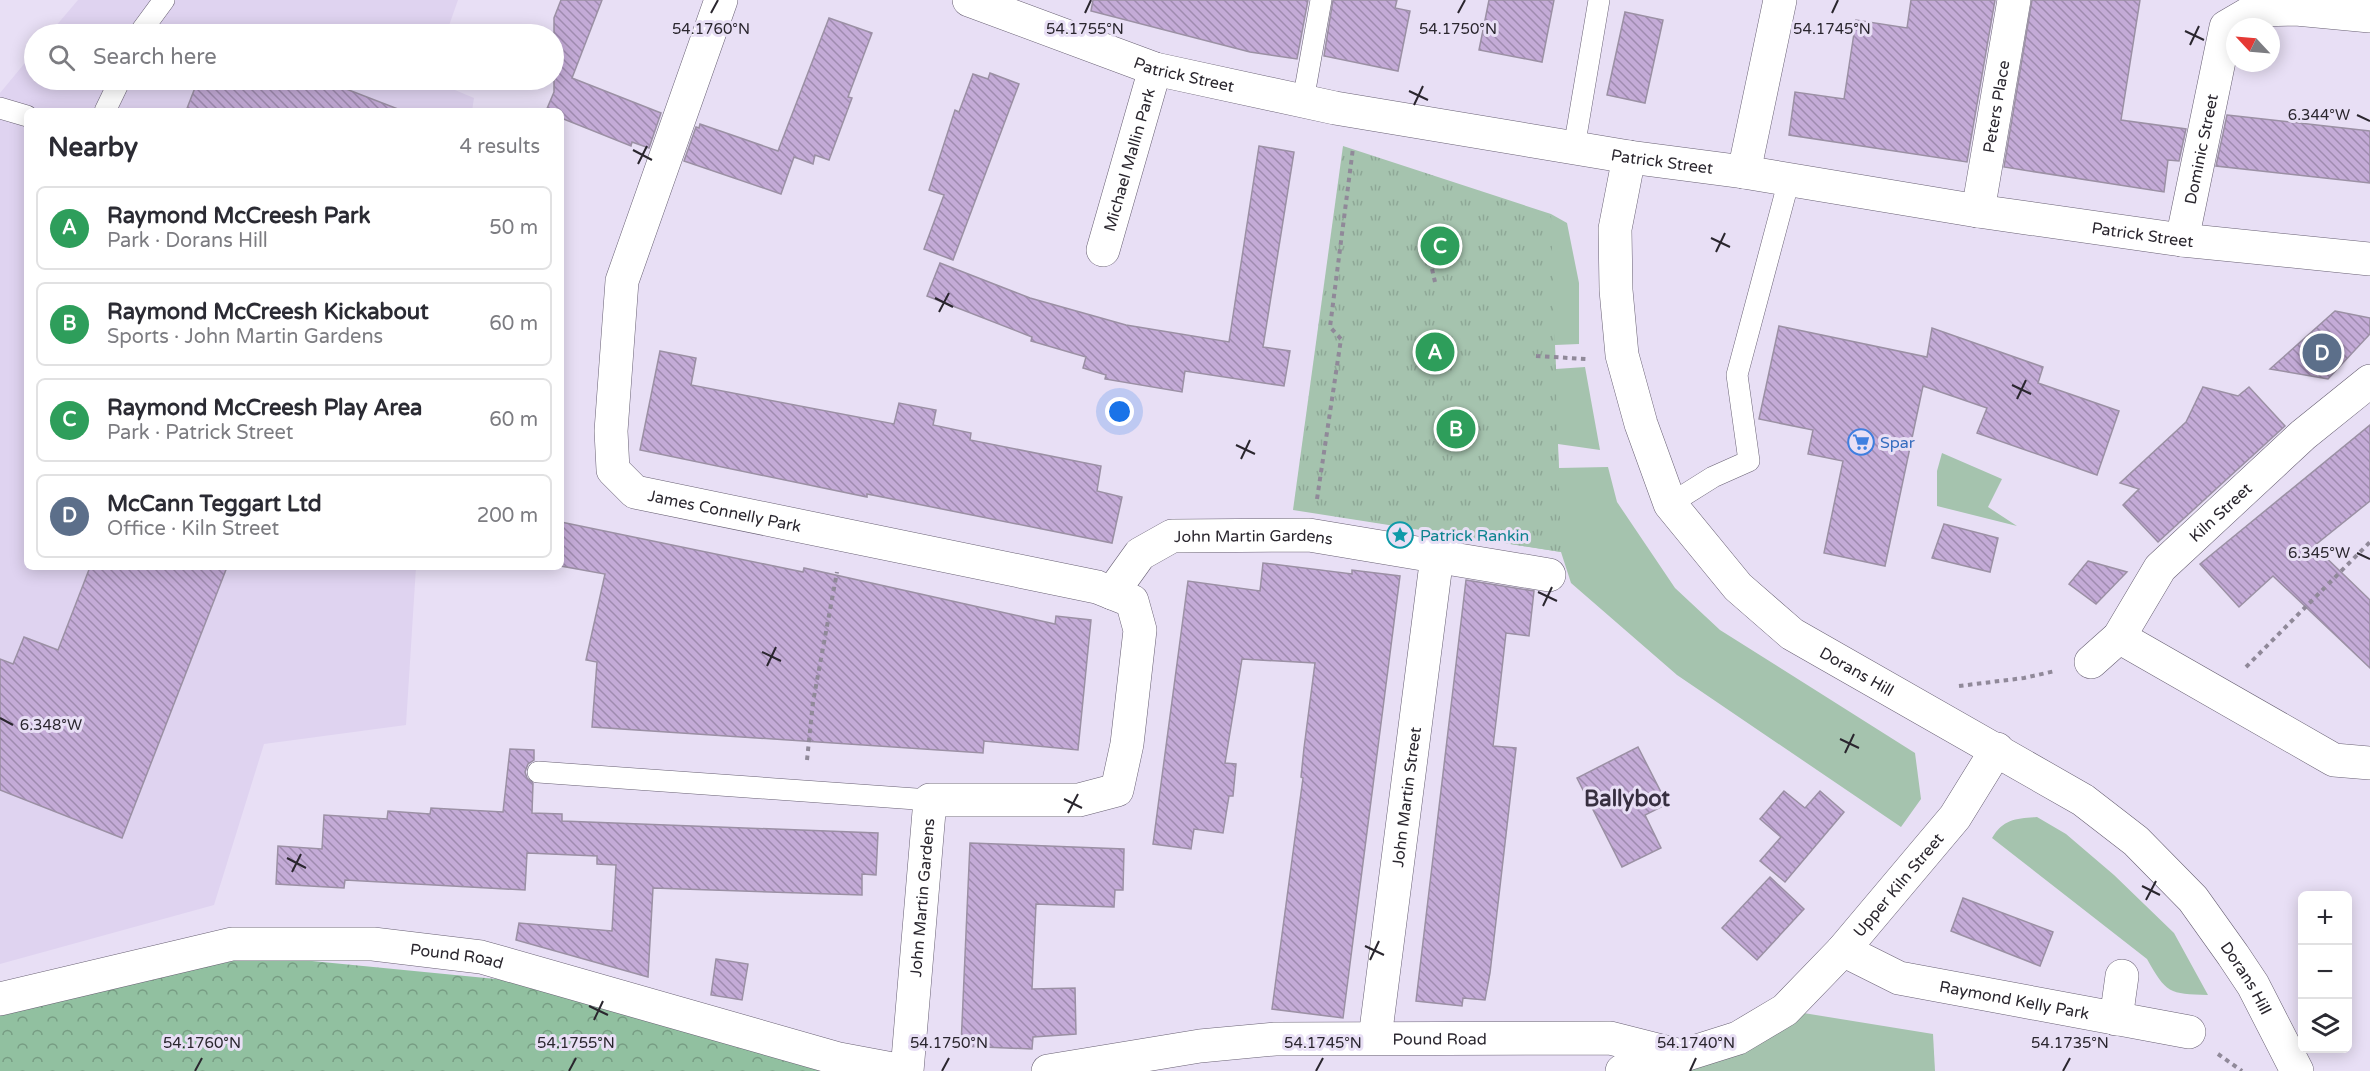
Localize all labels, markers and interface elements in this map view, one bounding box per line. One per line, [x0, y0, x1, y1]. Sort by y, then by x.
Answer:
north arrow [2226, 18, 2280, 72]
text: 54.1760°N [672, 20, 750, 38]
text: 54.1755°N [1046, 20, 1124, 38]
text: 54.1750°N [1419, 20, 1497, 38]
text: 54.1745°N [1793, 20, 1871, 38]
search box [24, 24, 564, 90]
icon: search [45, 41, 78, 74]
text: Search here [93, 44, 217, 70]
street label: Patrick Street [1131, 53, 1236, 97]
street label: Peters Place [1979, 59, 2015, 155]
street label: Michael Mallin Park [1100, 86, 1160, 234]
street label: Dominic Street [2181, 92, 2223, 206]
text: 6.344°W [2288, 106, 2350, 124]
text: Nearby [48, 132, 138, 163]
text: 4 results [460, 135, 540, 159]
street label: Patrick Street [1610, 145, 1714, 179]
text: Raymond McCreesh Park [107, 203, 370, 229]
text: A [62, 216, 77, 240]
text: 50 m [489, 216, 538, 240]
street label: Patrick Street [2090, 218, 2194, 252]
pin: C [1420, 224, 1460, 268]
text: Park · Dorans Hill [107, 229, 268, 253]
text: Raymond McCreesh Kickabout [107, 299, 429, 325]
text: B [63, 312, 76, 336]
text: 60 m [489, 312, 538, 336]
text: Sports · John Martin Gardens [107, 325, 383, 349]
pin: A [1416, 330, 1454, 374]
pin: D [2302, 330, 2342, 376]
text: Raymond McCreesh Play Area [107, 395, 422, 421]
your location [1105, 397, 1134, 426]
pin: B [1436, 406, 1476, 452]
text: C [63, 408, 76, 432]
text: 60 m [489, 408, 538, 432]
text: Park · Patrick Street [107, 421, 293, 445]
supermarket icon: Spar [1846, 427, 1876, 457]
place label: Spar [1880, 433, 1916, 453]
street label: Kiln Street [2185, 479, 2256, 547]
street label: James Connelly Park [646, 486, 803, 537]
text: McCann Teggart Ltd [107, 491, 322, 517]
text: D [62, 504, 77, 528]
text: 200 m [477, 504, 538, 528]
text: Office · Kiln Street [107, 517, 279, 541]
place icon: Patrick Rankin [1385, 520, 1415, 550]
street label: John Martin Gardens [1174, 526, 1334, 550]
place label: Patrick Rankin [1420, 526, 1529, 546]
text: 6.345°W [2288, 544, 2350, 562]
street label: Dorans Hill [1816, 643, 1897, 701]
text: 6.348°W [20, 716, 82, 734]
street label: John Martin Street [1388, 726, 1426, 868]
district label: Ballybot [1584, 786, 1671, 812]
street label: John Martin Gardens [906, 818, 939, 978]
street label: Upper Kiln Street [1849, 829, 1948, 941]
map controls [2298, 891, 2352, 1053]
button: + [2298, 891, 2352, 945]
street label: Dorans Hill [2216, 938, 2275, 1018]
street label: Pound Road [409, 940, 506, 974]
button: − [2298, 945, 2352, 999]
street label: Raymond Kelly Park [1938, 977, 2091, 1024]
button: layers [2298, 999, 2352, 1053]
street label: Pound Road [1392, 1029, 1487, 1050]
text: 54.1760°N [163, 1034, 241, 1052]
text: 54.1755°N [537, 1034, 615, 1052]
text: 54.1750°N [910, 1034, 988, 1052]
text: 54.1745°N [1284, 1034, 1362, 1052]
text: 54.1740°N [1657, 1034, 1735, 1052]
text: 54.1735°N [2031, 1034, 2109, 1052]

